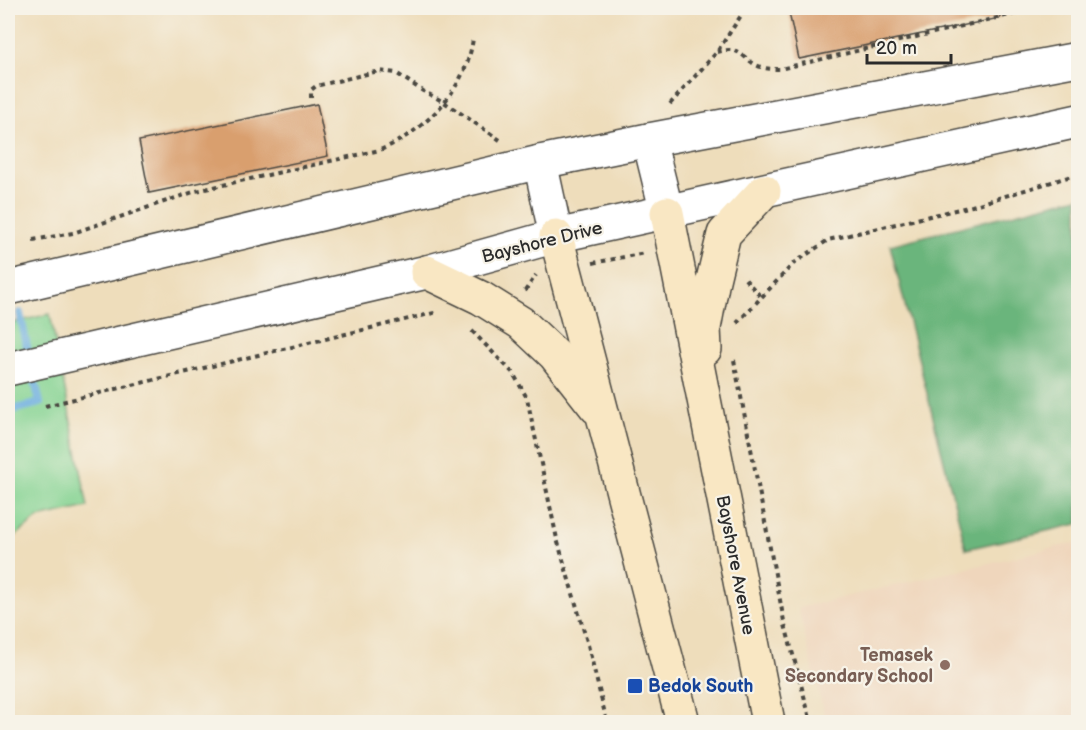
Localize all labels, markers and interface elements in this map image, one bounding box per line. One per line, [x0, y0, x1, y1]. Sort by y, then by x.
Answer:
scale bar [867, 27, 951, 65]
text: 20 m [876, 38, 917, 59]
street label: Bayshore Drive [480, 217, 605, 268]
street label: Bayshore Avenue [712, 494, 759, 637]
place label: Temasek Secondary School [785, 645, 934, 687]
marker: Temasek Secondary School [938, 658, 952, 672]
place label: Bedok South [648, 676, 753, 697]
marker: Bedok South [626, 677, 644, 695]

